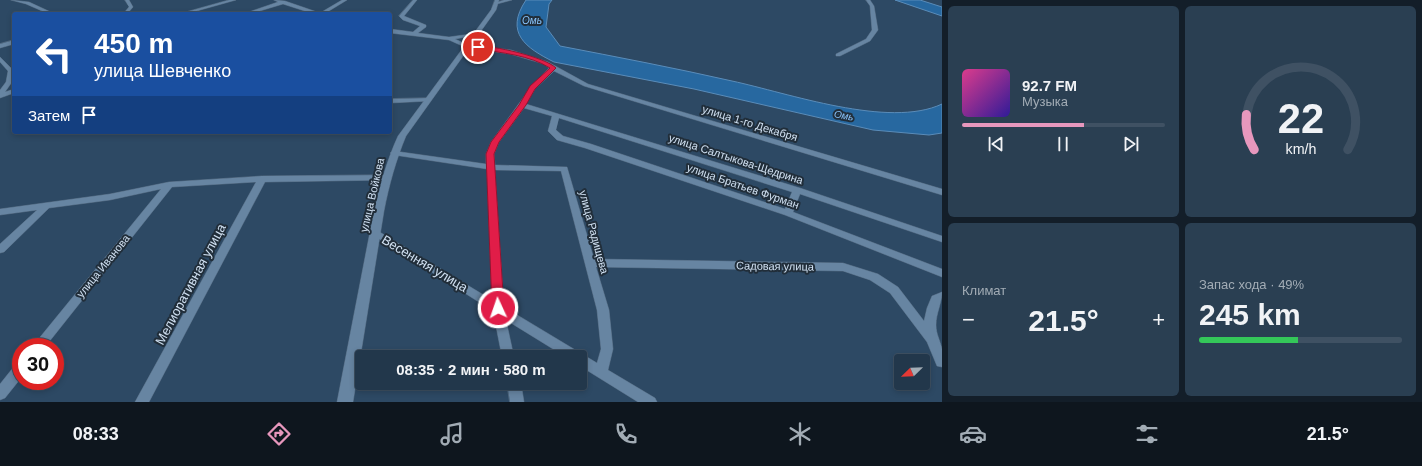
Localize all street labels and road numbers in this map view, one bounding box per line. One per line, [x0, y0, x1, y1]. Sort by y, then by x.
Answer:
street label: улица 1-го Декабря [701, 103, 799, 143]
street label: улица Салтыкова-Щедрина [667, 132, 805, 187]
street label: улица Войкова [358, 156, 387, 233]
street label: улица Братьев Фурман [685, 161, 801, 211]
street label: улица Радищева [577, 189, 611, 276]
street label: Мелиоративная улица [152, 220, 229, 347]
street label: улица Иванова [74, 232, 132, 300]
street label: Весенняя улица [379, 232, 471, 295]
street label: Садовая улица [736, 259, 815, 273]

